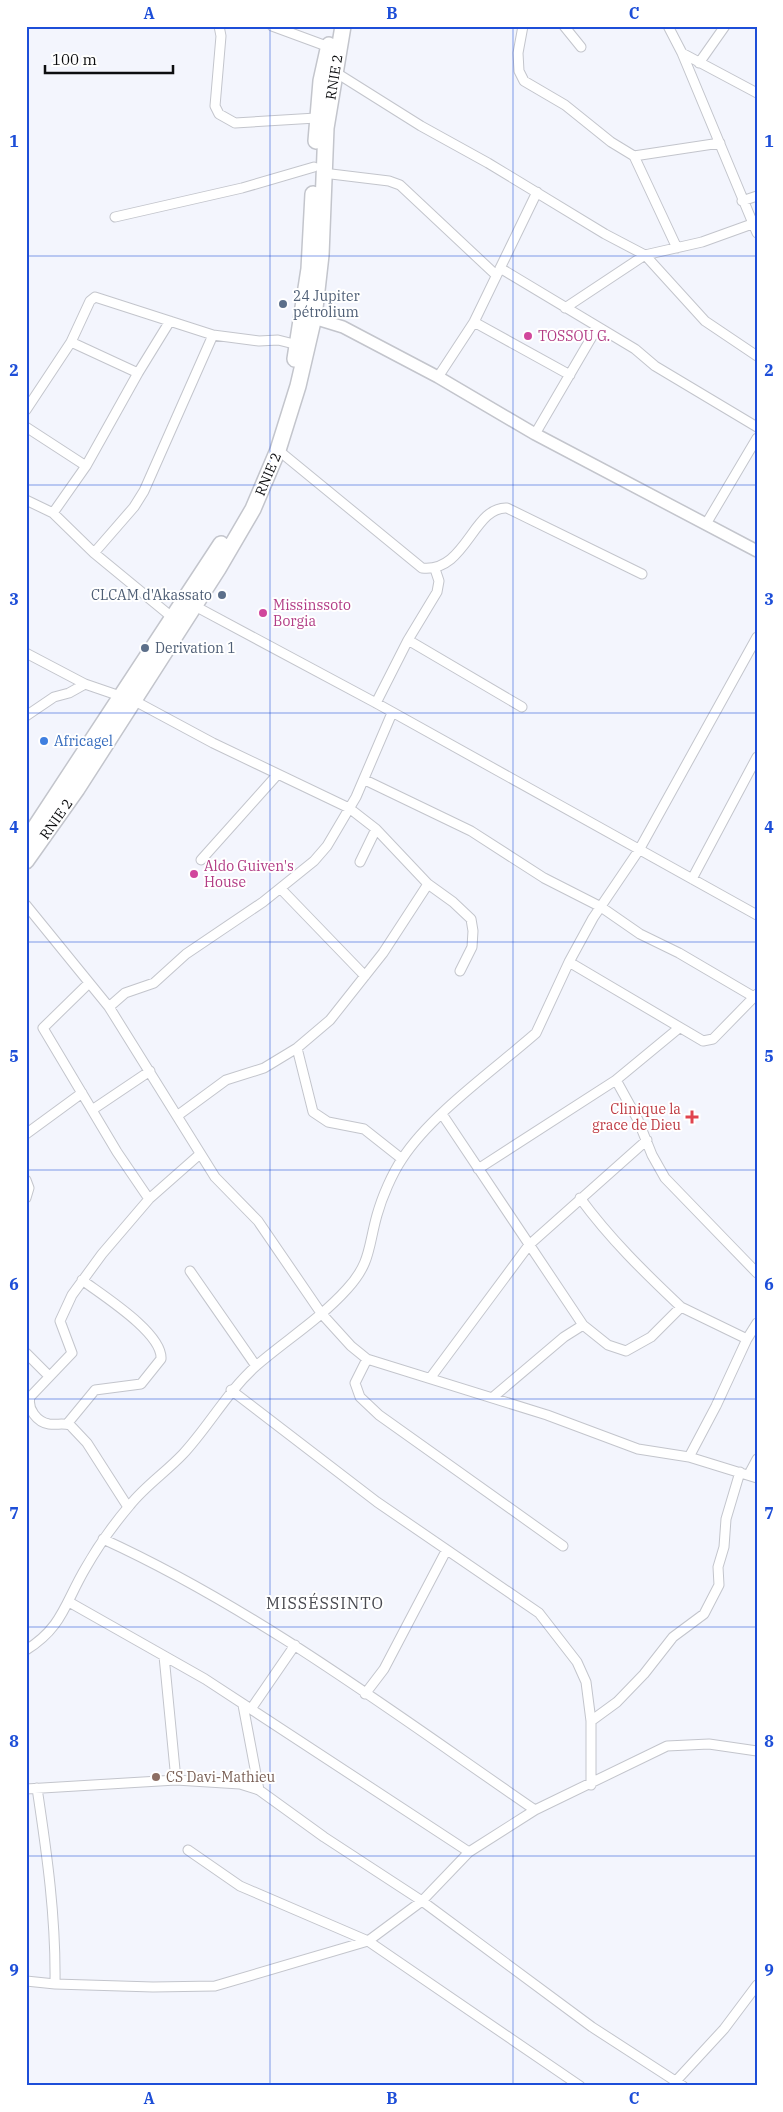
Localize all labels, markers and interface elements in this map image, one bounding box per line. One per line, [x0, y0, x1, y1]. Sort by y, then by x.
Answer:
text: A [143, 3, 155, 23]
text: B [386, 3, 398, 23]
text: C [629, 3, 639, 23]
scale bar [45, 42, 172, 74]
text: 100 m [52, 50, 97, 69]
street label: RNIE 2 [322, 53, 346, 101]
text: 1 [9, 131, 19, 151]
text: 1 [764, 131, 774, 151]
place label: 24 Jupiter pétrolium [293, 287, 360, 321]
marker: 24 Jupiter pétrolium [277, 298, 289, 310]
place label: TOSSOU G. [538, 327, 610, 345]
marker: TOSSOU G. [522, 330, 534, 342]
text: 2 [9, 360, 19, 380]
text: 2 [764, 360, 774, 380]
street label: RNIE 2 [251, 449, 285, 499]
place label: CLCAM d'Akassato [91, 586, 212, 604]
text: 3 [9, 589, 19, 609]
marker: CLCAM d'Akassato [216, 589, 228, 601]
text: 3 [764, 589, 774, 609]
place label: Missinssoto Borgia [273, 596, 351, 630]
marker: Missinssoto Borgia [257, 607, 269, 619]
place label: Derivation 1 [155, 639, 236, 657]
marker: Derivation 1 [139, 642, 151, 654]
place label: Africagel [54, 732, 113, 750]
marker: Africagel [38, 735, 50, 747]
street label: RNIE 2 [35, 795, 77, 843]
text: 4 [9, 817, 19, 837]
text: 4 [764, 817, 774, 837]
place label: Aldo Guiven's House [204, 857, 294, 891]
marker: Aldo Guiven's House [188, 868, 200, 880]
text: 5 [9, 1046, 19, 1066]
text: 5 [764, 1046, 774, 1066]
place label: Clinique la grace de Dieu [592, 1100, 681, 1134]
marker: Clinique la grace de Dieu [685, 1110, 699, 1124]
text: 6 [9, 1274, 19, 1294]
text: 6 [764, 1274, 774, 1294]
text: 7 [9, 1503, 19, 1523]
text: 7 [764, 1503, 774, 1523]
district label: MISSÉSSINTO [266, 1592, 384, 1613]
text: 8 [9, 1731, 19, 1751]
text: 8 [764, 1731, 774, 1751]
place label: CS Davi-Mathieu [166, 1768, 276, 1786]
marker: CS Davi-Mathieu [150, 1771, 162, 1783]
text: 9 [9, 1960, 19, 1980]
text: 9 [764, 1960, 774, 1980]
text: A [143, 2088, 155, 2108]
text: B [386, 2088, 398, 2108]
text: C [629, 2088, 639, 2108]

